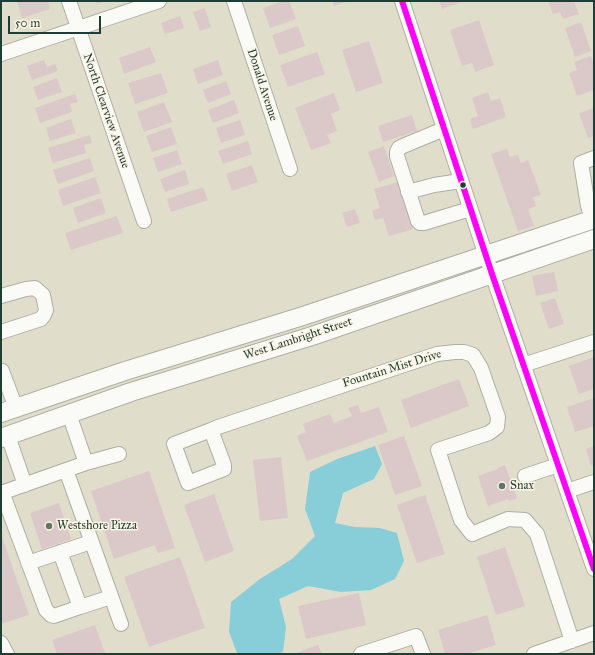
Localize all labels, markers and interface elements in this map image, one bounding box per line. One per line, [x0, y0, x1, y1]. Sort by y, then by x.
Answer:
scale bar [10, 8, 103, 34]
text: 50 m [15, 16, 40, 30]
street label: Donald Avenue [244, 47, 280, 123]
street label: North Clearview Avenue [80, 52, 132, 170]
unlabelled marker [458, 180, 468, 190]
street label: West Lambright Street [242, 315, 354, 363]
street label: Fountain Mist Drive [341, 347, 443, 391]
place label: Snax [510, 479, 534, 493]
marker: Snax [497, 481, 507, 491]
place label: Westshore Pizza [57, 519, 137, 533]
marker: Westshore Pizza [44, 521, 54, 531]

